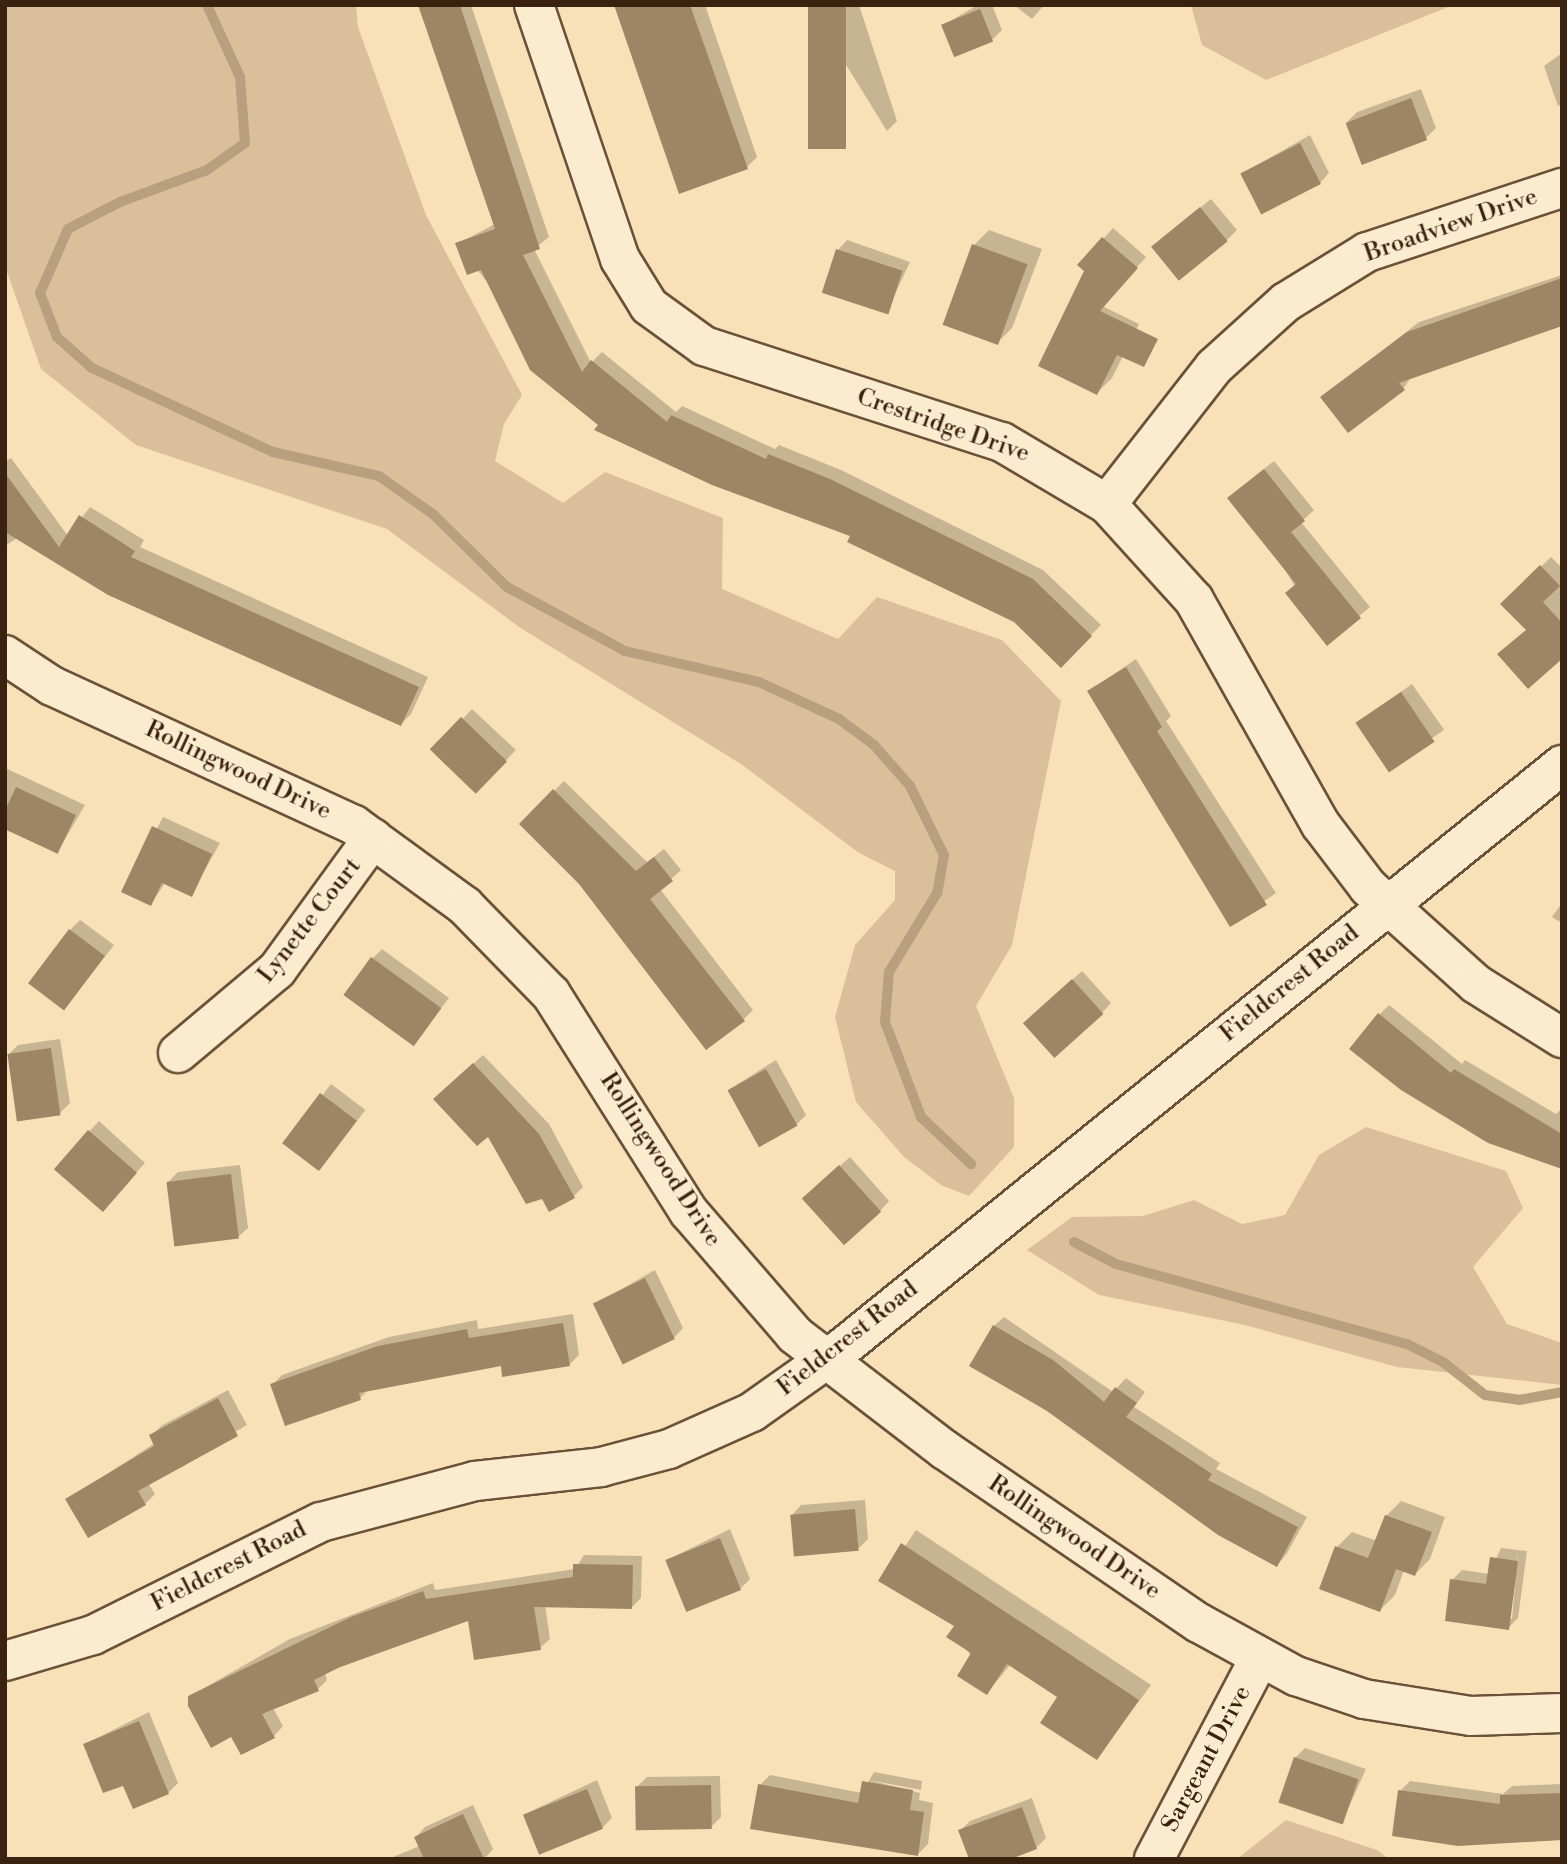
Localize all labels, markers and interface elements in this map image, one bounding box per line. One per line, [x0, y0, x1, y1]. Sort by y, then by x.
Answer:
street label: Broadview Drive [1361, 183, 1541, 269]
street label: Crestridge Drive [853, 383, 1033, 469]
street label: Rollingwood Drive [141, 715, 335, 827]
street label: Lynette Court [252, 853, 368, 989]
street label: Fieldcrest Road [1215, 919, 1365, 1049]
street label: Rollingwood Drive [593, 1068, 727, 1252]
street label: Fieldcrest Road [772, 1275, 924, 1403]
street label: Rollingwood Drive [982, 1470, 1166, 1606]
street label: Fieldcrest Road [147, 1515, 311, 1619]
street label: Sargeant Drive [1156, 1681, 1258, 1837]

